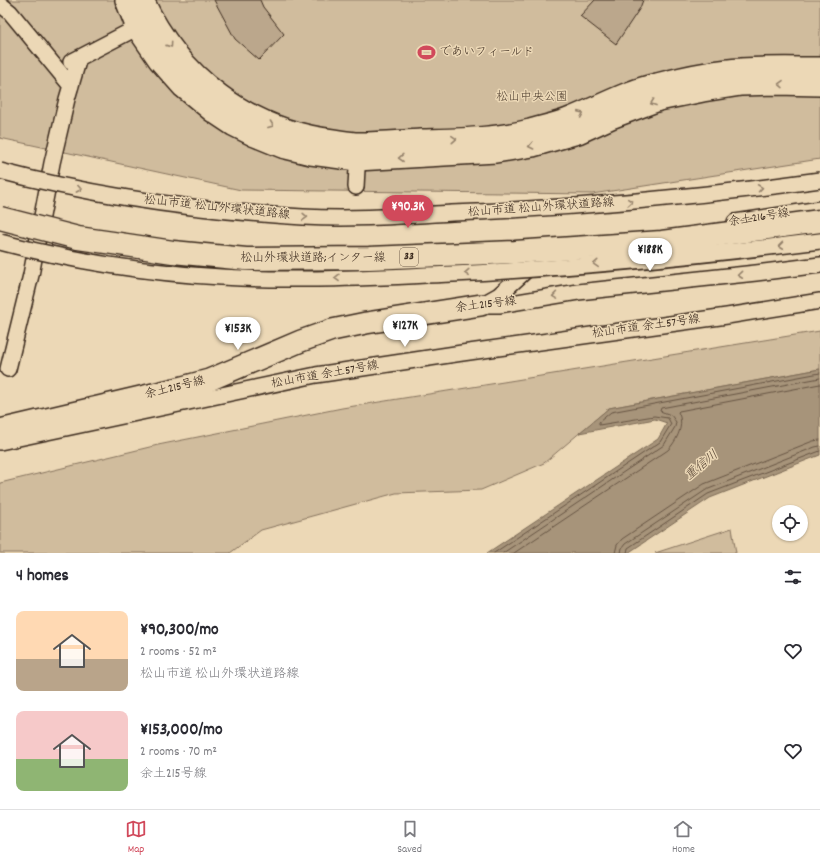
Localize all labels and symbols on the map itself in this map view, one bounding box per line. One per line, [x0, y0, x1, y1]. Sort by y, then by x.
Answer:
one-way arrow [165, 41, 172, 48]
sports icon: であいフィールド [416, 42, 436, 62]
place label: であいフィールド [439, 44, 534, 61]
one-way arrow [778, 80, 784, 88]
park label: 松山中央公園 [496, 89, 568, 106]
one-way arrow [649, 98, 656, 106]
one-way arrow [577, 111, 584, 119]
one-way arrow [267, 120, 274, 128]
one-way arrow [451, 134, 457, 143]
one-way arrow [528, 142, 534, 150]
one-way arrow [398, 153, 404, 162]
one-way arrow [757, 184, 763, 193]
one-way arrow [76, 185, 82, 193]
street label: 松山市道 松山外環状道路線 [143, 192, 291, 224]
street label: 松山市道 松山外環状道路線 [467, 194, 615, 222]
pin: ¥90.3K [375, 195, 441, 229]
one-way arrow [627, 197, 633, 206]
street label: 余土216号線 [727, 205, 791, 231]
one-way arrow [302, 212, 308, 221]
pin: ¥188K [622, 238, 678, 272]
one-way arrow [778, 241, 784, 250]
road number: 33 [400, 248, 418, 266]
street label: 松山外環状道路;インター線 [240, 250, 386, 267]
one-way arrow [593, 260, 599, 269]
one-way arrow [464, 269, 470, 277]
one-way arrow [737, 270, 743, 279]
one-way arrow [334, 274, 340, 283]
one-way arrow [552, 291, 558, 300]
street label: 余土215号線 [454, 293, 518, 317]
street label: 松山市道 余土57号線 [591, 311, 701, 343]
pin: ¥127K [377, 314, 433, 348]
pin: ¥153K [210, 317, 266, 351]
street label: 松山市道 余土57号線 [270, 357, 380, 393]
street label: 余土215号線 [143, 372, 207, 404]
water label: 重信川 [681, 446, 723, 486]

